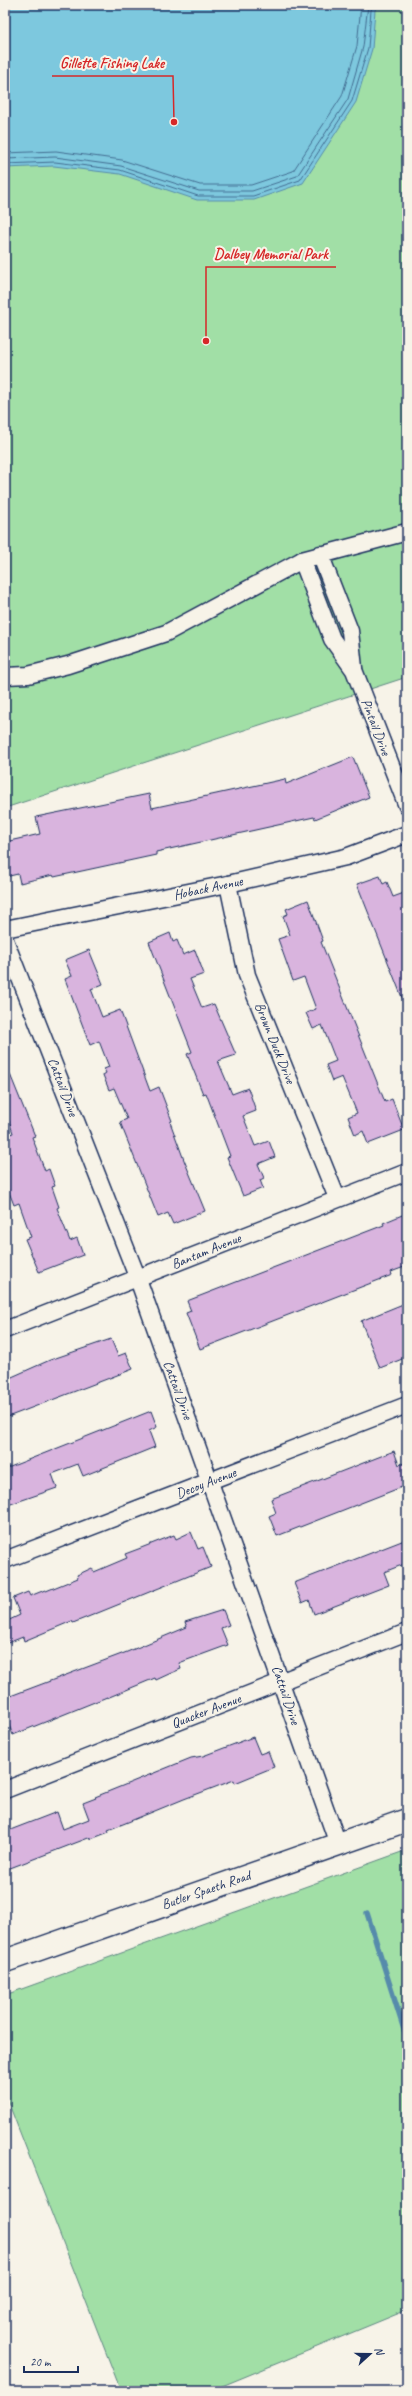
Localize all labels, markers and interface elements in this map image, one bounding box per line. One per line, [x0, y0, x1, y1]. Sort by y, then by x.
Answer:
callout: Gillette Fishing Lake [52, 49, 173, 76]
text: Gillette Fishing Lake [60, 54, 166, 73]
callout: Dalbey Memorial Park [206, 240, 336, 267]
text: Dalbey Memorial Park [214, 245, 329, 264]
street label: Pintail Drive [357, 696, 395, 759]
street label: Hoback Avenue [172, 872, 245, 904]
street label: Brown Duck Drive [251, 1000, 300, 1087]
street label: Cattail Drive [44, 1055, 82, 1120]
street label: Bantam Avenue [169, 1229, 245, 1273]
street label: Cattail Drive [160, 1358, 197, 1423]
street label: Decoy Avenue [174, 1463, 240, 1502]
street label: Cattail Drive [268, 1663, 304, 1728]
street label: Quacker Avenue [169, 1689, 244, 1732]
street label: Butler Spaeth Road [159, 1866, 255, 1913]
north arrow [350, 2334, 390, 2374]
text: N [372, 2345, 388, 2358]
scale bar [24, 2348, 78, 2374]
text: 20 m [30, 2354, 52, 2370]

